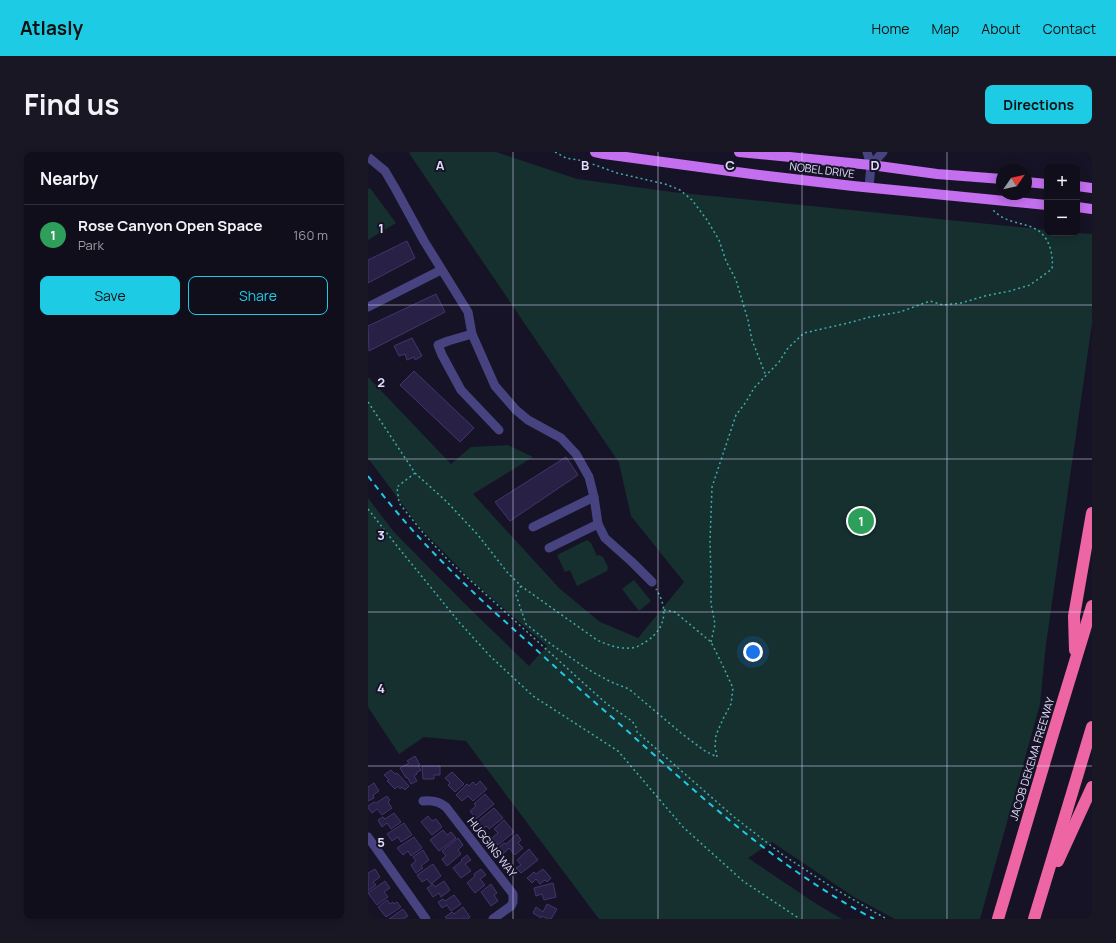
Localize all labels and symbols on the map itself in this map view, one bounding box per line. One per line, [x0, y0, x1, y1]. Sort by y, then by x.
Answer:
text: A [436, 156, 445, 174]
text: B [581, 156, 589, 174]
text: C [725, 156, 735, 174]
text: D [870, 156, 880, 174]
street label: NOBEL DRIVE [789, 158, 856, 181]
north arrow [996, 164, 1032, 200]
text: 1 [378, 219, 384, 237]
text: 2 [377, 373, 385, 391]
pin: 1 [848, 506, 874, 536]
text: 3 [377, 526, 385, 544]
your location [743, 642, 763, 662]
text: 4 [377, 679, 385, 697]
street label: JACOB DEKEMA FREEWAY [1006, 695, 1058, 822]
street label: HUGGINS WAY [464, 814, 521, 880]
text: 5 [377, 833, 385, 851]

